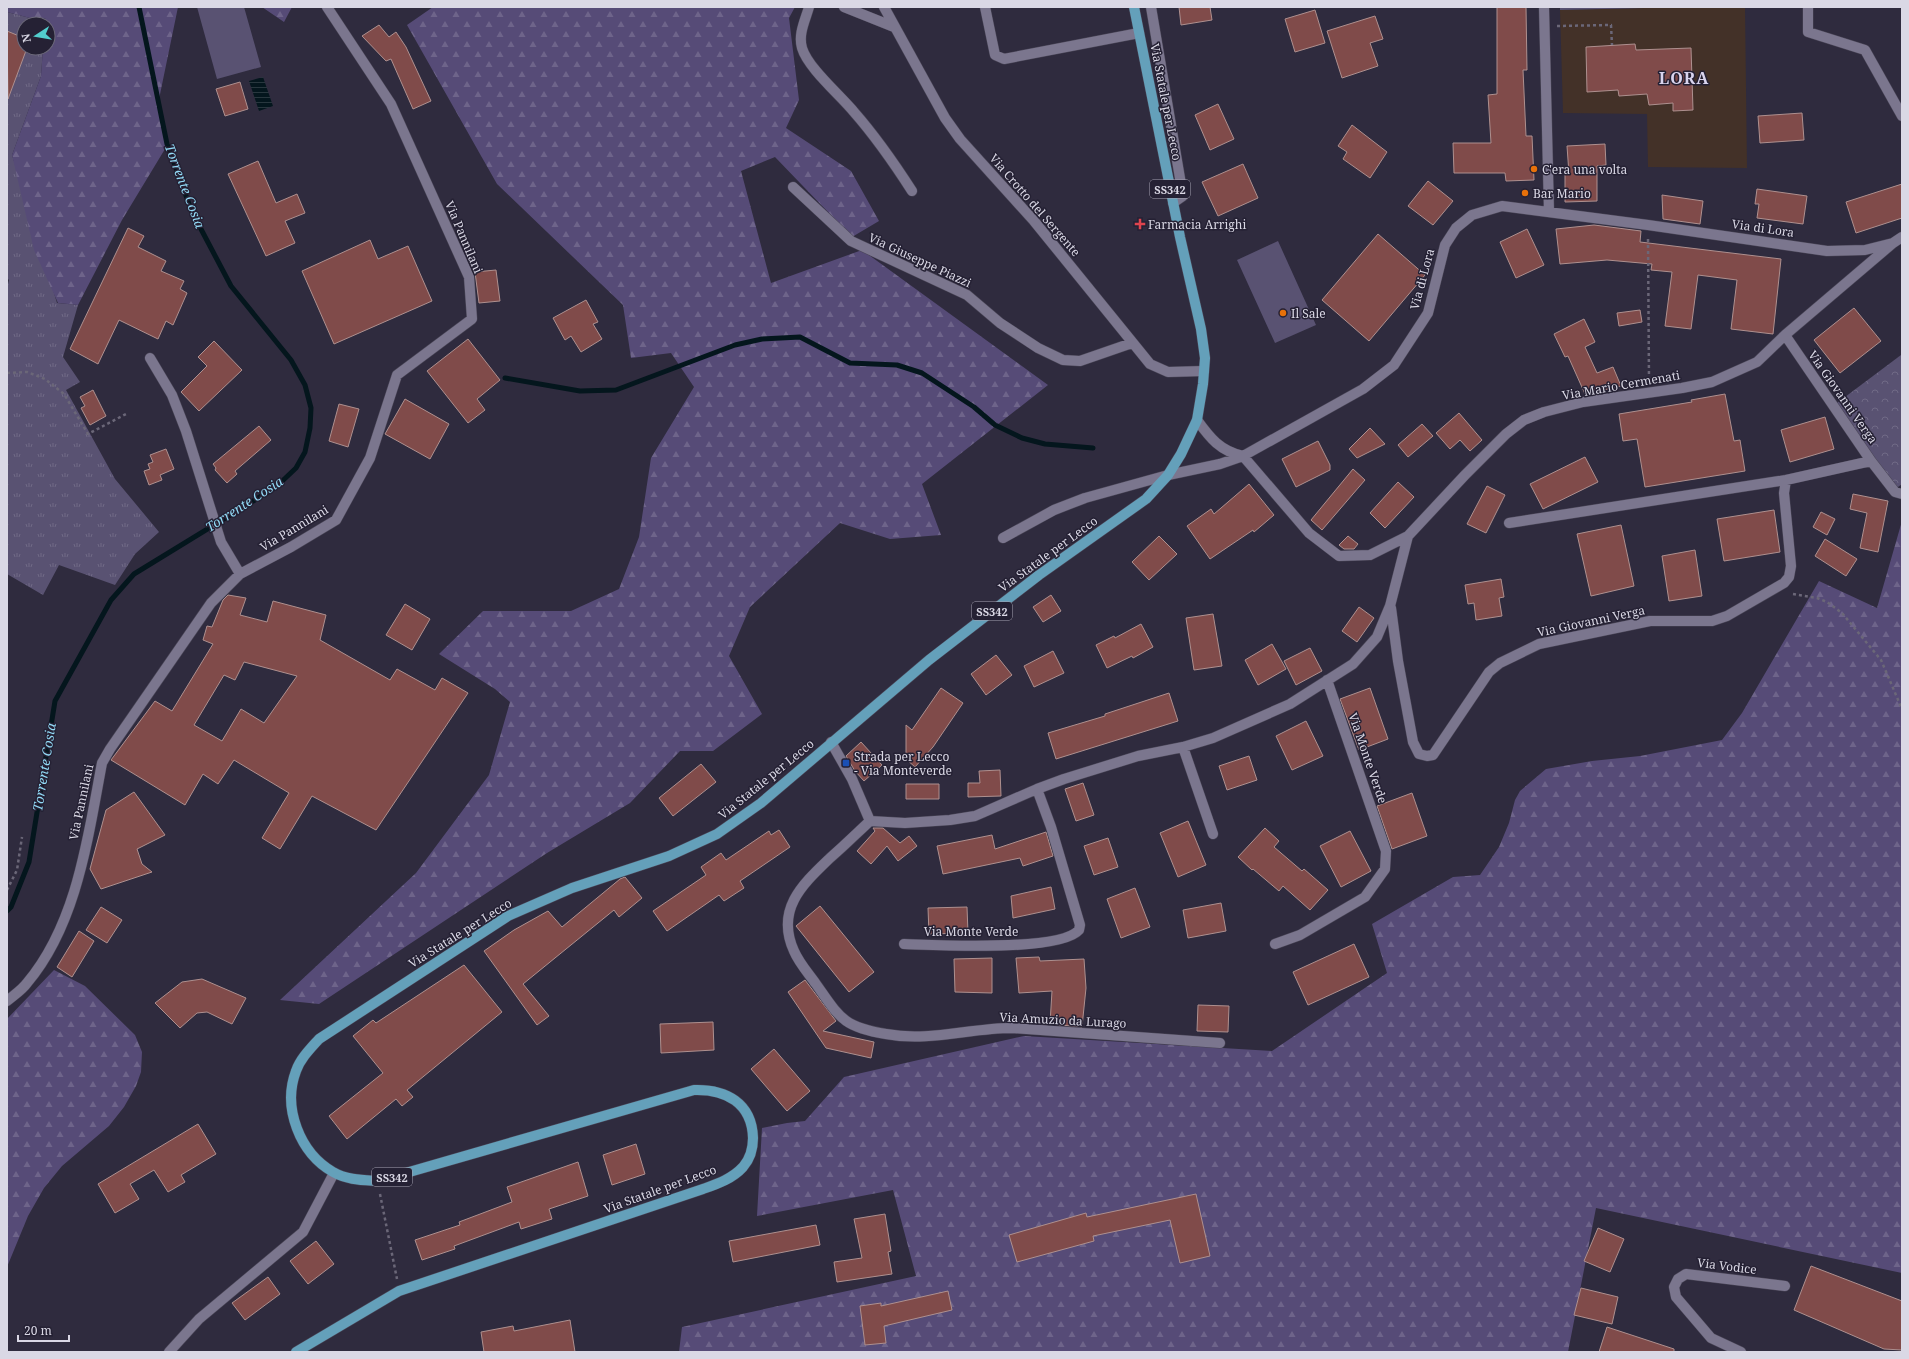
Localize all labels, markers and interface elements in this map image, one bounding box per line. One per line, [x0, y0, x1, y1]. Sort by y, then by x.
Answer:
north arrow [16, 16, 56, 56]
text: N [17, 32, 34, 44]
street label: Via Statale per Lecco [1146, 42, 1186, 162]
district label: LORA [1659, 67, 1709, 89]
water label: Torrente Cosia [161, 141, 209, 231]
street label: Via Crotto del Sergente [986, 150, 1084, 260]
place label: C'era una volta [1542, 161, 1628, 178]
marker: C'era una volta [1529, 164, 1539, 174]
road number: SS342 [1150, 180, 1190, 198]
place label: Bar Mario [1533, 185, 1591, 202]
marker: Bar Mario [1520, 188, 1530, 198]
street label: Via Pannilani [441, 198, 487, 276]
street label: Via di Lora [1731, 215, 1795, 241]
place label: Farmacia Arrighi [1148, 216, 1246, 233]
marker: Farmacia Arrighi [1135, 219, 1145, 229]
street label: Via Giuseppe Piazzi [866, 229, 974, 291]
street label: Via di Lora [1406, 246, 1438, 311]
place label: Il Sale [1291, 305, 1326, 322]
marker: Il Sale [1278, 308, 1288, 318]
street label: Via Giovanni Verga [1804, 347, 1882, 447]
street label: Via Mario Cermenati [1561, 366, 1681, 404]
water label: Torrente Cosia [202, 472, 287, 536]
street label: Via Pannilani [257, 501, 332, 555]
street label: Via Statale per Lecco [995, 512, 1101, 596]
street label: Via Giovanni Verga [1535, 601, 1647, 641]
road number: SS342 [972, 602, 1012, 620]
street label: Via Monte Verde [1345, 710, 1391, 806]
water label: Torrente Cosia [28, 721, 60, 812]
street label: Via Statale per Lecco [715, 735, 818, 823]
place label: Strada per Lecco - Via Monteverde [854, 748, 952, 779]
marker: Strada per Lecco - Via Monteverde [841, 758, 851, 768]
street label: Via Pannilani [65, 762, 97, 842]
street label: Via Statale per Lecco [405, 894, 515, 972]
street label: Via Monte Verde [924, 923, 1018, 940]
street label: Via Amuzio da Lurago [999, 1008, 1127, 1032]
street label: Via Statale per Lecco [601, 1161, 719, 1217]
road number: SS342 [372, 1168, 412, 1186]
street label: Via Vodice [1696, 1254, 1758, 1278]
scale bar [18, 1317, 69, 1343]
text: 20 m [24, 1322, 52, 1339]

